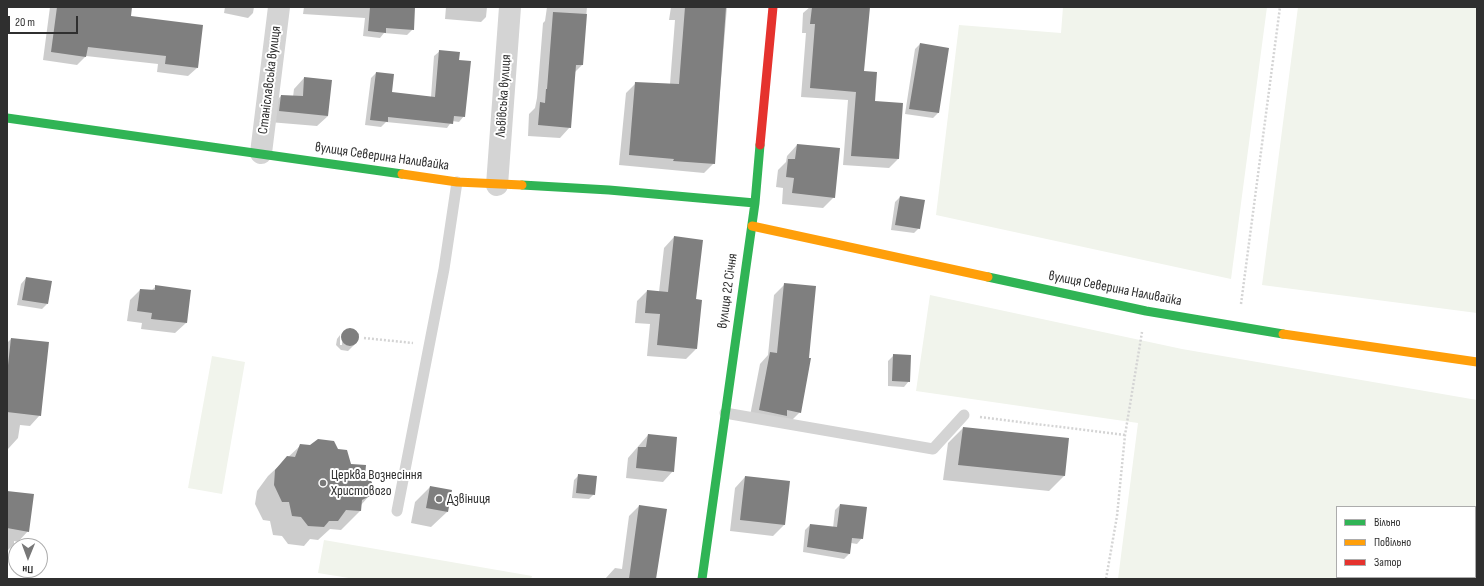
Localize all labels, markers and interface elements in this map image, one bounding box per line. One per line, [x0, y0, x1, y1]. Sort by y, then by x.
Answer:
scale bar [10, 8, 80, 34]
text: 20 m [15, 15, 35, 30]
street label: Станіславська вулиця [255, 25, 285, 135]
street label: Львівська вулиця [493, 54, 515, 138]
street label: вулиця Северина Наливайка [314, 139, 450, 175]
street label: вулиця 22 Січня [714, 252, 742, 330]
street label: вулиця Северина Наливайка [1047, 268, 1183, 310]
place label: Церква Вознесіння Христового [331, 467, 422, 500]
marker: Церква Вознесіння Христового [318, 478, 328, 488]
place label: Дзвіниця [447, 491, 490, 507]
marker: Дзвіниця [434, 494, 444, 504]
legend [1336, 506, 1476, 578]
text: Вільно [1374, 515, 1400, 530]
text: Повільно [1374, 535, 1411, 550]
north arrow [8, 538, 48, 578]
text: Затор [1374, 555, 1402, 570]
text: Пн [22, 563, 33, 576]

